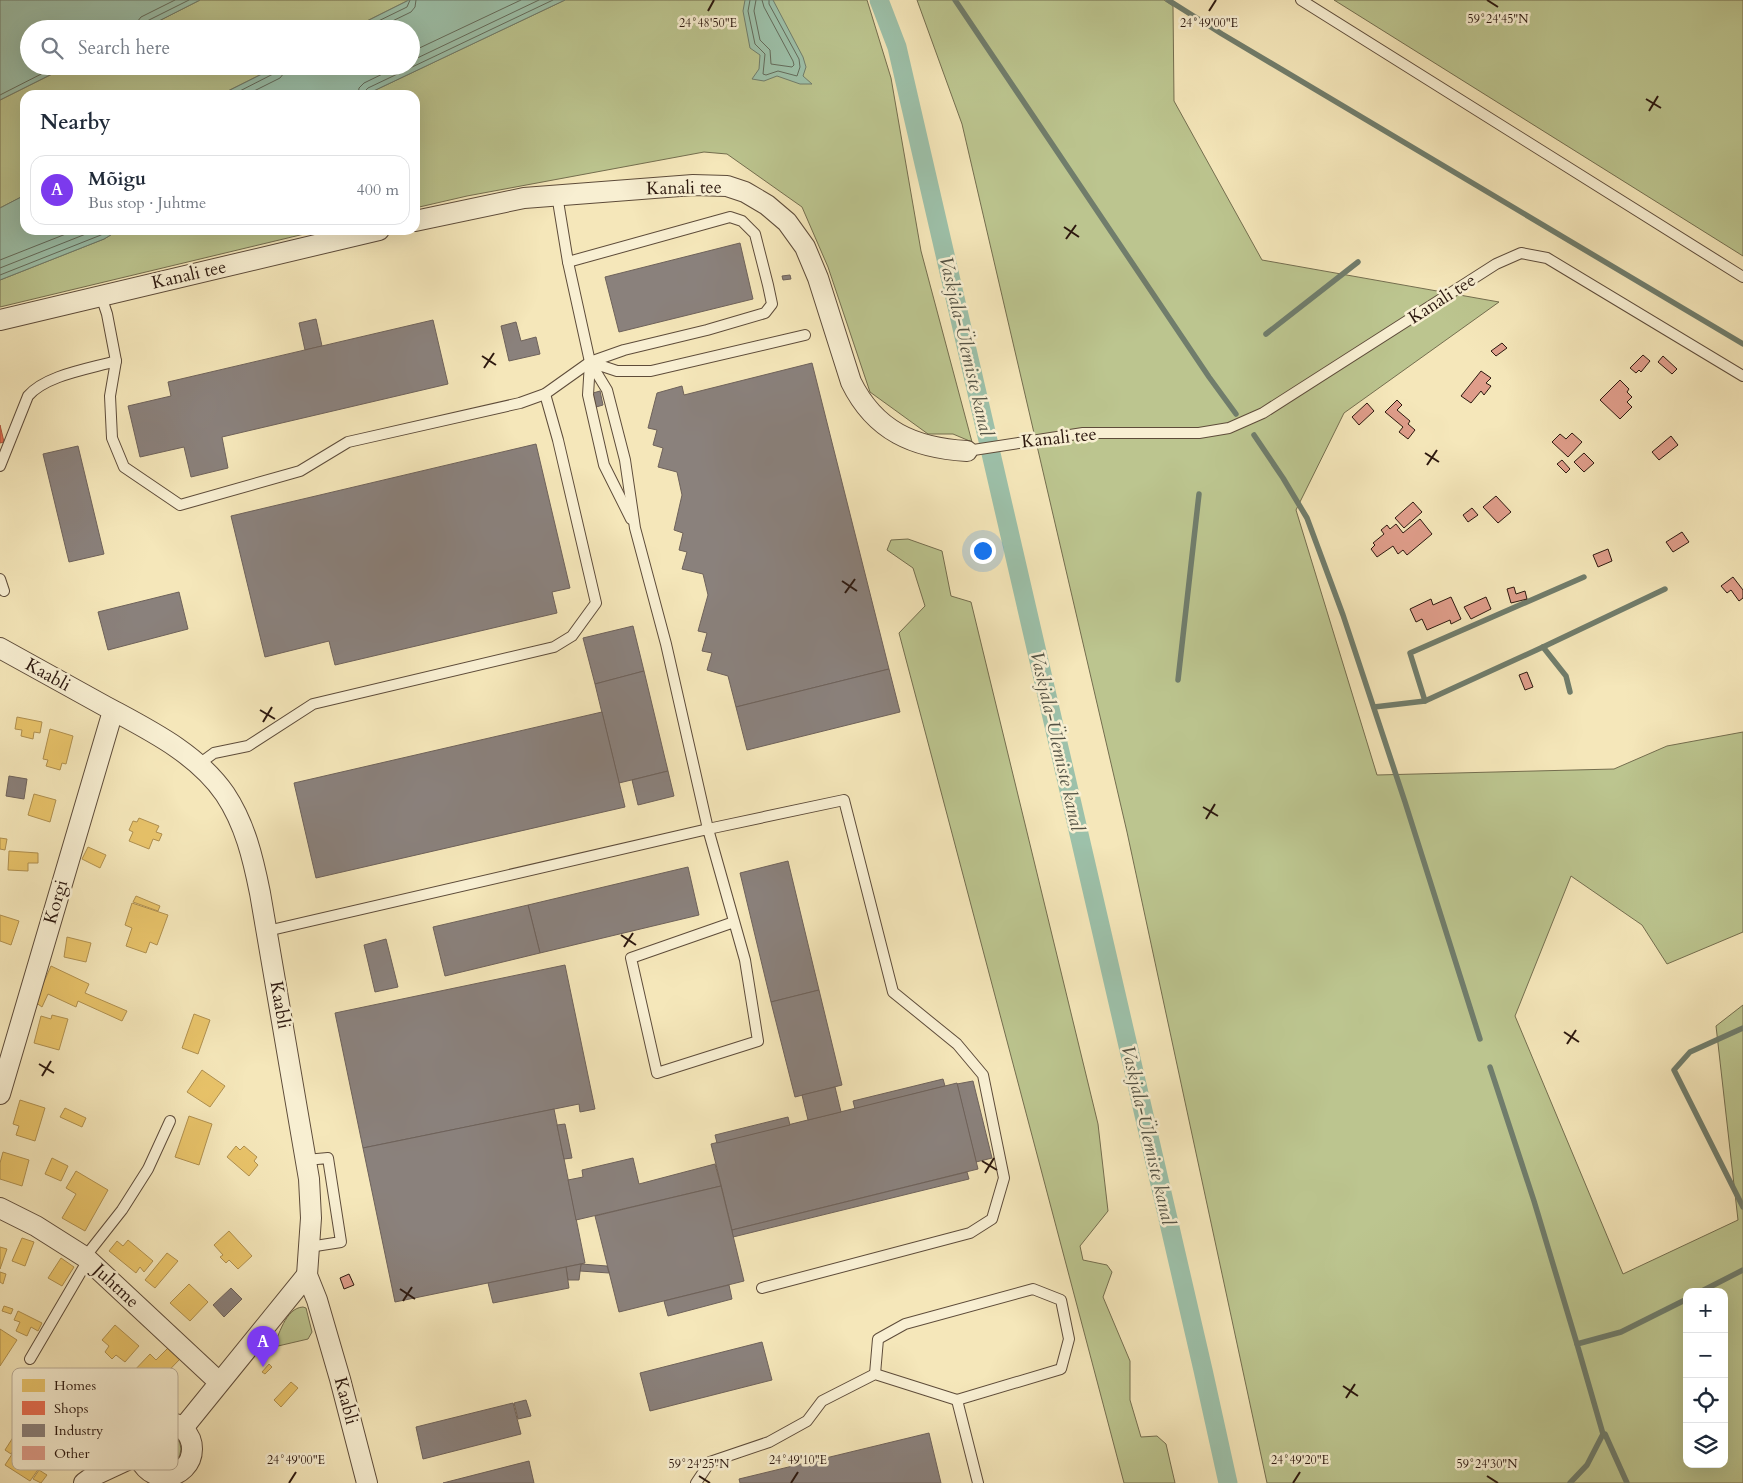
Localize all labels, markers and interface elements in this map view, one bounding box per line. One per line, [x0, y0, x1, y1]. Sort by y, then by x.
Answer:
text: 59°24'45"N [1468, 11, 1529, 27]
text: 24°48'50"E [679, 15, 737, 31]
text: 24°49'00"E [1180, 15, 1238, 31]
search box [20, 20, 420, 75]
icon: search [38, 34, 66, 62]
text: Search here [78, 35, 170, 61]
text: Nearby [40, 108, 111, 137]
text: Mõigu [88, 166, 146, 192]
street label: Kanali tee [646, 175, 722, 201]
text: A [51, 179, 63, 201]
text: 400 m [357, 179, 399, 201]
text: Bus stop · Juhtme [88, 192, 206, 214]
water label: Vaskjala-Ülemiste kanal [933, 253, 1000, 439]
street label: Kanali tee [149, 254, 229, 296]
street label: Kanali tee [1403, 268, 1481, 330]
street label: Kanali tee [1020, 422, 1098, 454]
your location [970, 538, 996, 564]
water label: Vaskjala-Ülemiste kanal [1024, 648, 1091, 834]
street label: Kaabli [21, 652, 75, 698]
street label: Korgi [38, 877, 74, 927]
street label: Kaabli [263, 979, 297, 1031]
water label: Vaskjala-Ülemiste kanal [1115, 1042, 1182, 1228]
street label: Juhtme [85, 1256, 145, 1314]
map controls [1683, 1288, 1728, 1468]
button: + [1683, 1288, 1728, 1333]
pin: A [247, 1326, 279, 1367]
button: − [1683, 1333, 1728, 1378]
legend [12, 1368, 178, 1470]
street label: Kaabli [328, 1374, 364, 1428]
text: Homes [54, 1376, 96, 1395]
button: locate [1683, 1378, 1728, 1423]
text: Shops [54, 1399, 89, 1418]
text: Industry [54, 1421, 104, 1440]
button: layers [1683, 1423, 1728, 1468]
text: Other [54, 1444, 91, 1463]
text: 24°49'00"E [267, 1452, 325, 1468]
text: 24°49'10"E [769, 1452, 827, 1468]
text: 24°49'20"E [1271, 1452, 1329, 1468]
text: 59°24'25"N [669, 1456, 730, 1472]
text: 59°24'30"N [1457, 1456, 1518, 1472]

